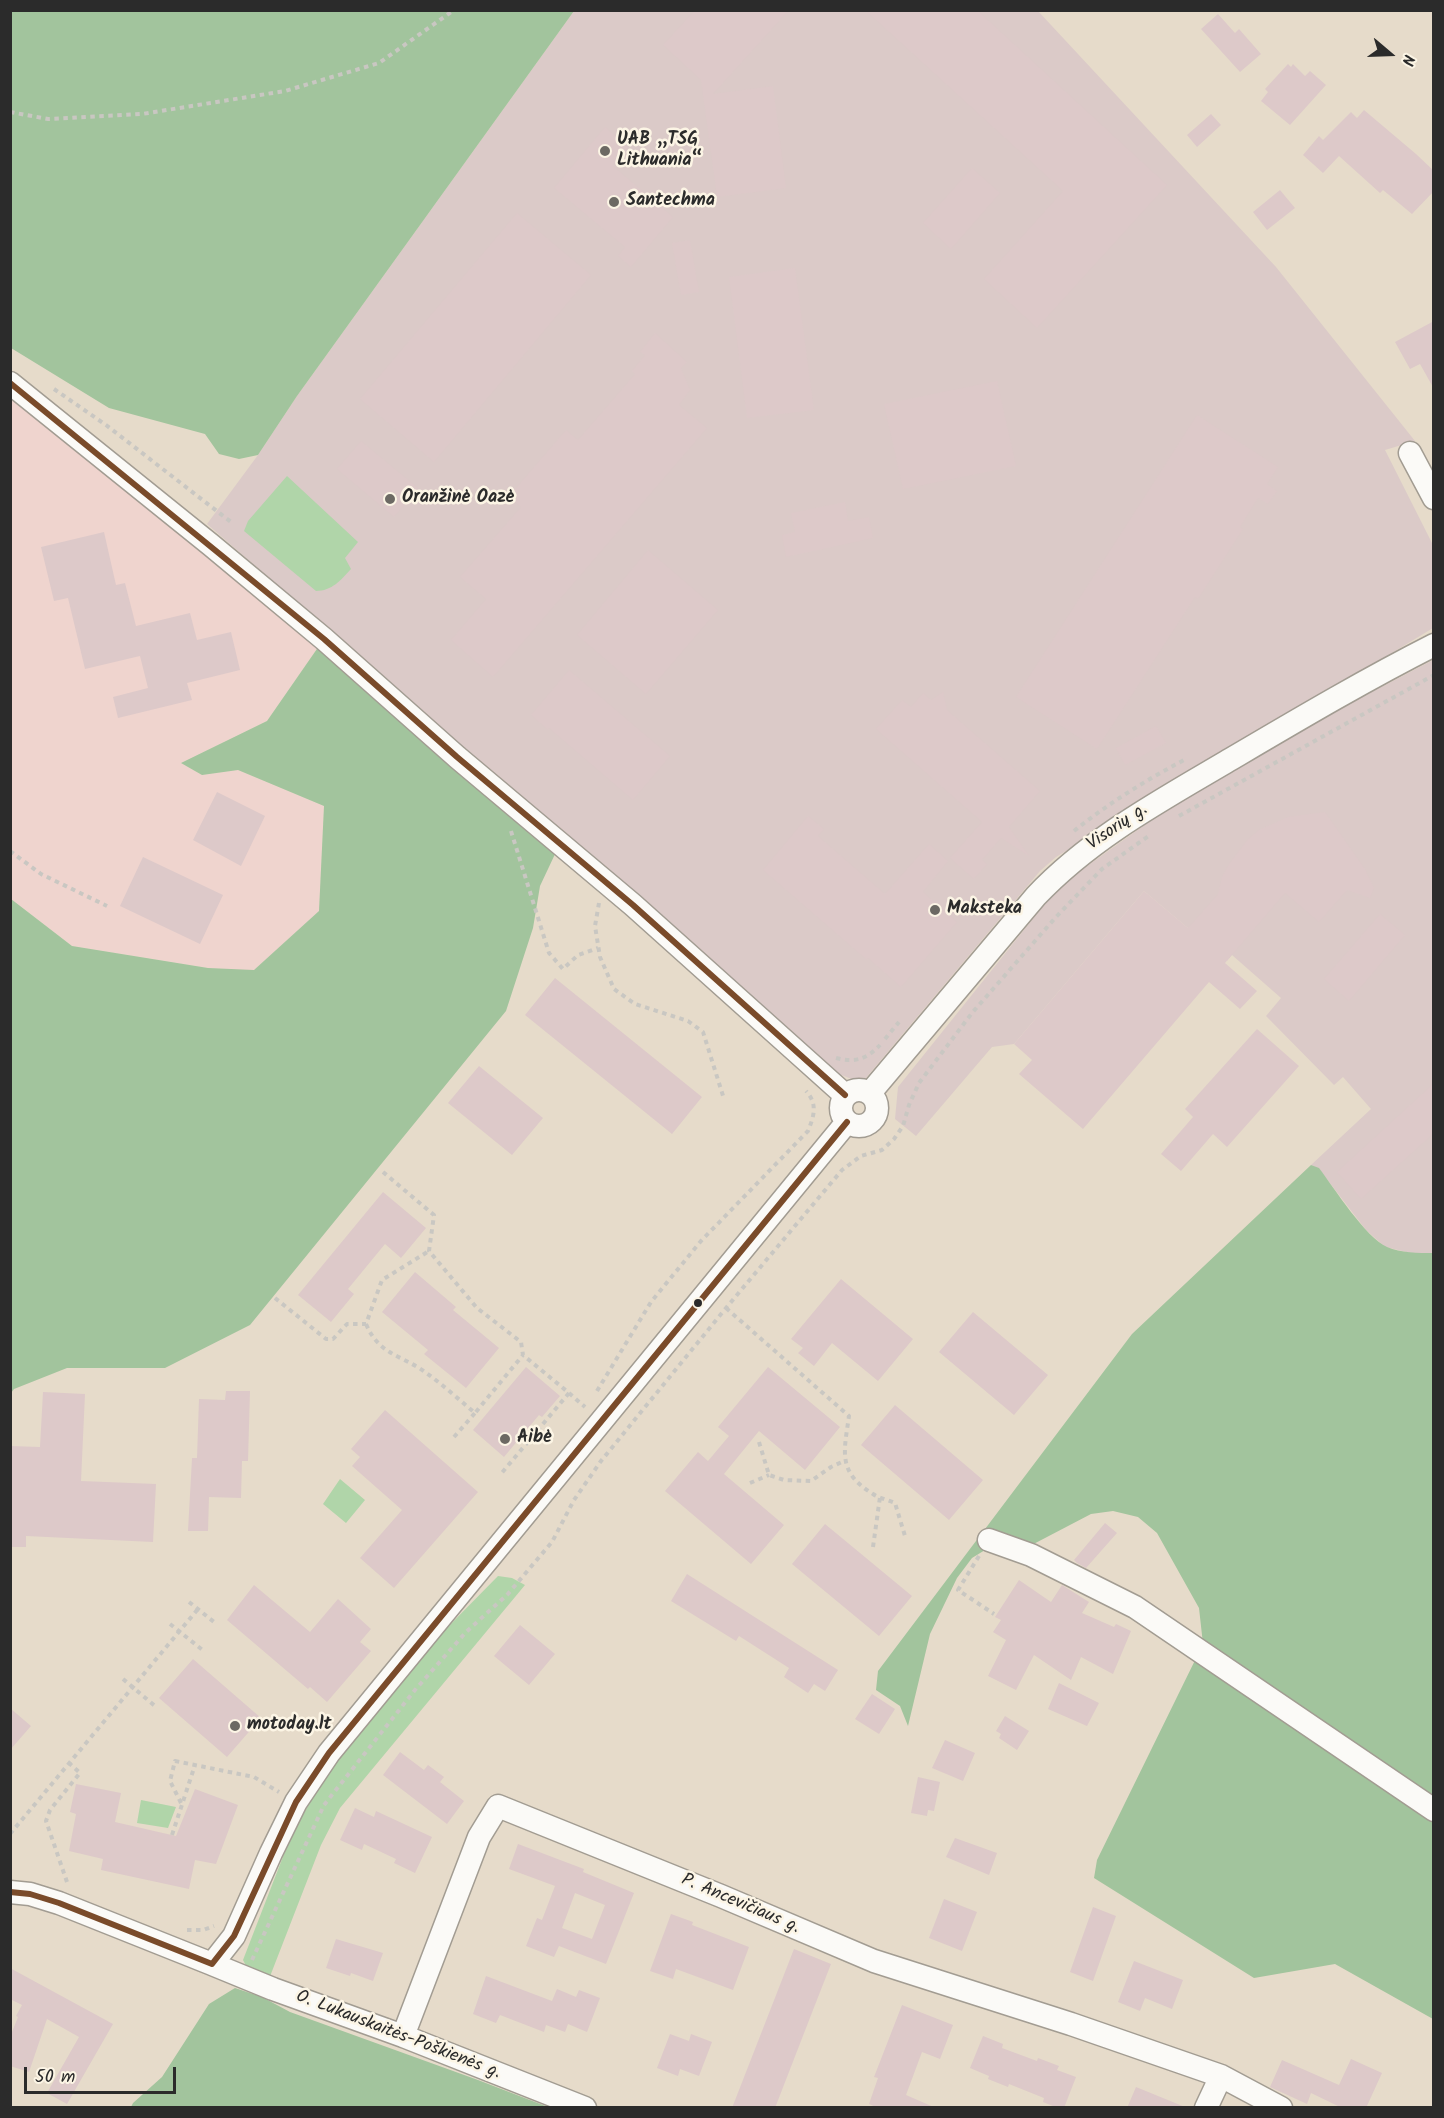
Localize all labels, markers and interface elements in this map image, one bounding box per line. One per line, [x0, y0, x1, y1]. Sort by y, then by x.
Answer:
north arrow [1360, 24, 1420, 84]
text: N [1394, 51, 1421, 69]
place label: UAB „TSG Lithuania“ [617, 130, 702, 172]
marker: UAB „TSG Lithuania“ [598, 144, 612, 158]
place label: Santechma [626, 191, 715, 213]
marker: Santechma [607, 195, 621, 209]
place label: Oranžinė Oazė [402, 488, 514, 510]
marker: Oranžinė Oazė [383, 492, 397, 506]
street label: Visorių g. [1084, 800, 1152, 856]
place label: Maksteka [947, 899, 1022, 921]
marker: Maksteka [928, 903, 942, 917]
unlabelled marker [692, 1297, 704, 1309]
place label: Aibė [517, 1428, 551, 1450]
marker: Aibė [498, 1432, 512, 1446]
place label: motoday.lt [247, 1715, 332, 1737]
marker: motoday.lt [228, 1719, 242, 1733]
street label: P. Ancevičiaus g. [677, 1870, 803, 1940]
street label: O. Lukauskaitės-Poškienės g. [292, 1987, 504, 2085]
scale bar [27, 2055, 178, 2093]
text: 50 m [35, 2063, 75, 2092]

